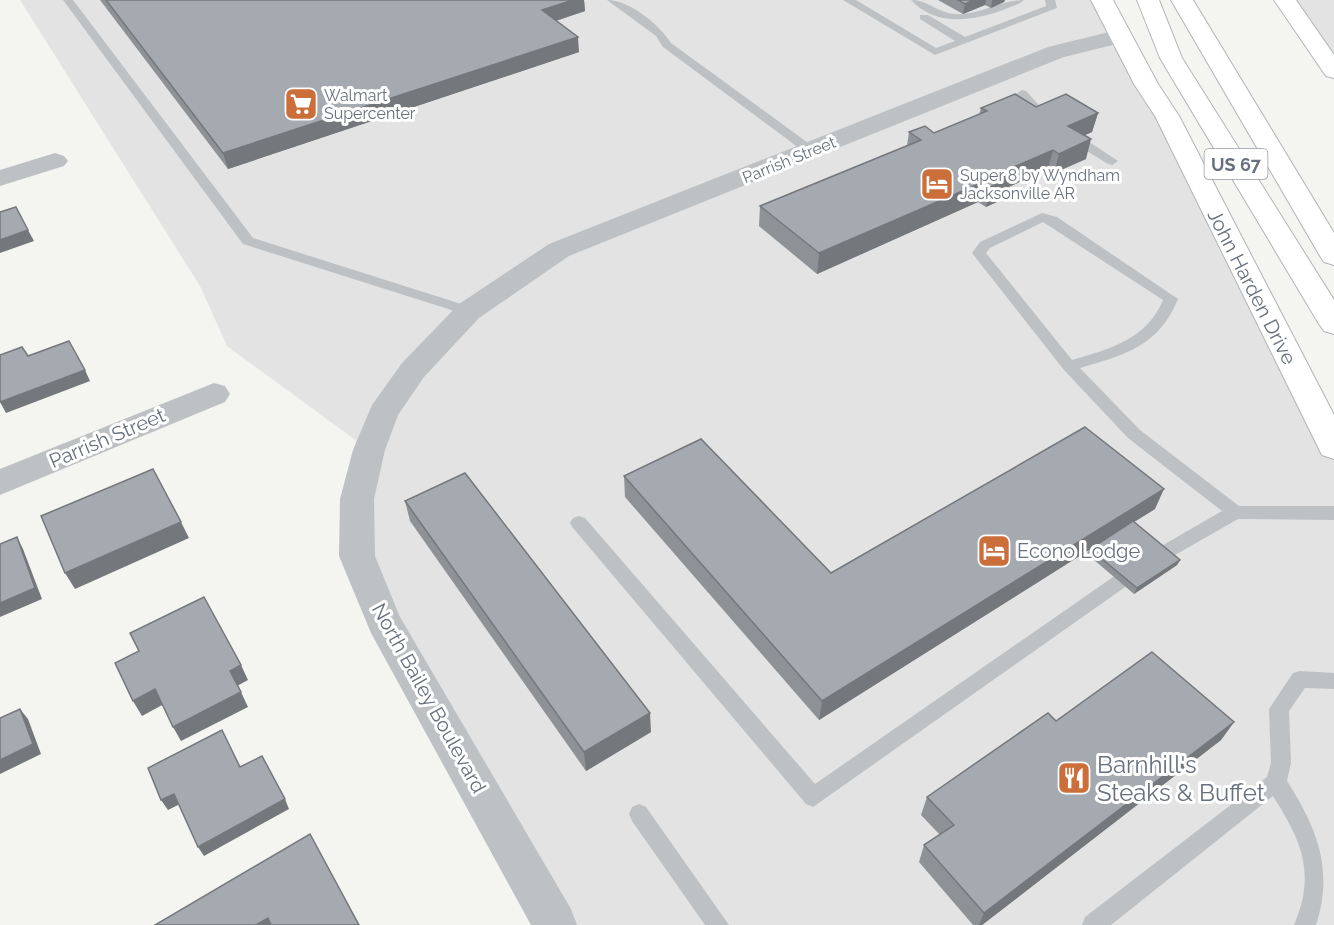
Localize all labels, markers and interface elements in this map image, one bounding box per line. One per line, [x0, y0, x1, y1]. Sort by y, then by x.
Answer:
supermarket icon: Walmart Supercenter [283, 86, 319, 122]
place label: Walmart Supercenter [324, 86, 416, 123]
street label: Parrish Street [740, 132, 839, 187]
road number: US 67 [1204, 149, 1268, 179]
hotel icon: Super 8 by Wyndham Jacksonville AR [919, 166, 955, 202]
place label: Super 8 by Wyndham Jacksonville AR [960, 166, 1120, 203]
street label: John Harden Drive [1203, 205, 1302, 369]
street label: Parrish Street [45, 403, 169, 473]
hotel icon: Econo Lodge [976, 533, 1012, 569]
place label: Econo Lodge [1017, 539, 1140, 563]
street label: North Bailey Boulevard [367, 599, 491, 797]
place label: Barnhill's Steaks & Buffet [1097, 750, 1265, 807]
restaurant icon: Barnhill's Steaks & Buffet [1056, 760, 1092, 796]

